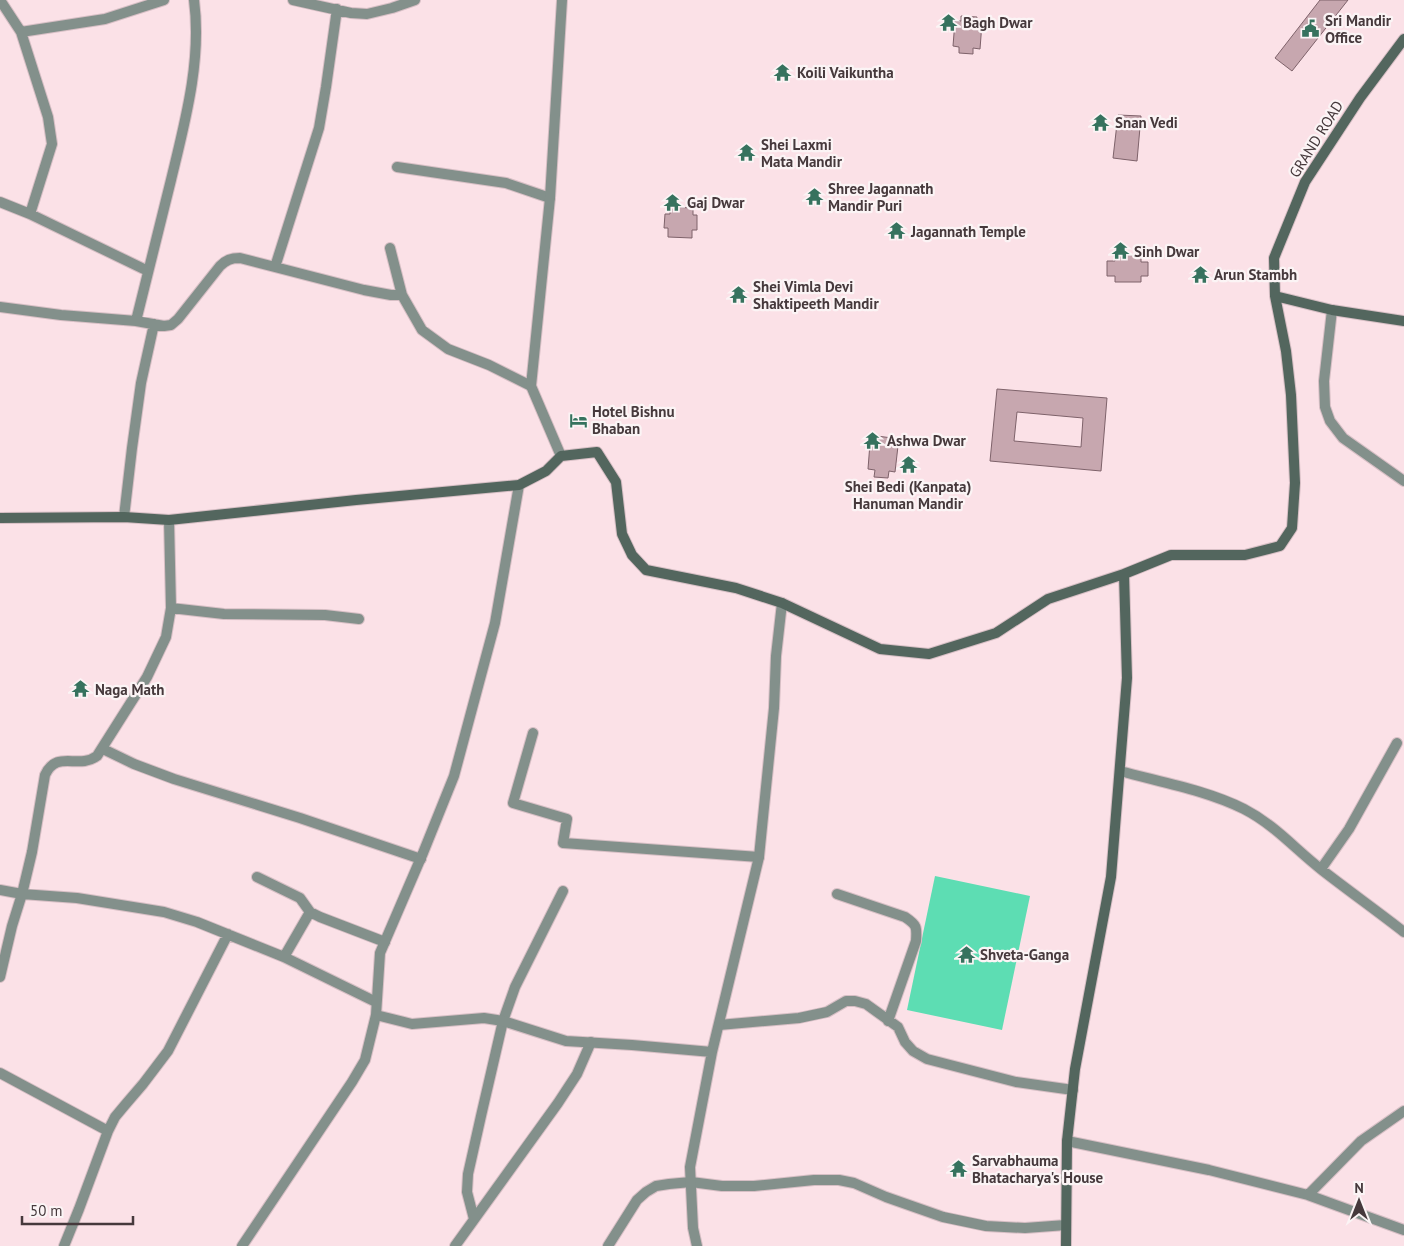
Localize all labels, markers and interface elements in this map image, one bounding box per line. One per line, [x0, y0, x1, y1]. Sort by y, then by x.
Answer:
place label: Sri Mandir Office [1325, 11, 1392, 47]
temple icon: Bagh Dwar [939, 12, 959, 32]
place label: Bagh Dwar [963, 13, 1033, 32]
public building icon: Sri Mandir Office [1301, 19, 1321, 39]
temple icon: Koili Vaikuntha [773, 62, 793, 82]
place label: Koili Vaikuntha [797, 63, 894, 82]
street label: GRAND ROAD [1285, 97, 1347, 181]
temple icon: Snan Vedi [1091, 112, 1111, 132]
place label: Snan Vedi [1115, 113, 1178, 132]
place label: Shei Laxmi Mata Mandir [761, 135, 843, 171]
temple icon: Shei Laxmi Mata Mandir [737, 143, 757, 163]
place label: Shree Jagannath Mandir Puri [828, 179, 933, 215]
temple icon: Shree Jagannath Mandir Puri [804, 187, 824, 207]
temple icon: Gaj Dwar [663, 192, 683, 212]
place label: Gaj Dwar [687, 193, 745, 212]
temple icon: Jagannath Temple [887, 221, 907, 241]
place label: Jagannath Temple [910, 222, 1026, 241]
temple icon: Sinh Dwar [1110, 241, 1130, 261]
place label: Sinh Dwar [1134, 242, 1200, 261]
temple icon: Arun Stambh [1190, 264, 1210, 284]
place label: Arun Stambh [1214, 265, 1297, 284]
place label: Shei Vimla Devi Shaktipeeth Mandir [753, 277, 879, 313]
temple icon: Shei Vimla Devi Shaktipeeth Mandir [729, 285, 749, 305]
place label: Hotel Bishnu Bhaban [592, 402, 674, 438]
hotel icon: Hotel Bishnu Bhaban [568, 410, 588, 430]
temple icon: Ashwa Dwar [863, 430, 883, 450]
place label: Ashwa Dwar [887, 431, 967, 450]
temple icon: Shei Bedi (Kanpata) Hanuman Mandir [898, 455, 918, 475]
place label: Shei Bedi (Kanpata) Hanuman Mandir [845, 477, 971, 513]
temple icon: Naga Math [71, 679, 91, 699]
place label: Naga Math [95, 680, 164, 699]
temple icon: Shveta-Ganga [956, 944, 976, 964]
place label: Shveta-Ganga [980, 945, 1069, 964]
place label: Sarvabhauma Bhatacharya's House [972, 1151, 1104, 1187]
temple icon: Sarvabhauma Bhatacharya's House [948, 1159, 968, 1179]
north arrow [1334, 1176, 1384, 1226]
text: N [1354, 1179, 1364, 1197]
scale bar [22, 1194, 134, 1226]
text: 50 m [30, 1201, 63, 1220]

